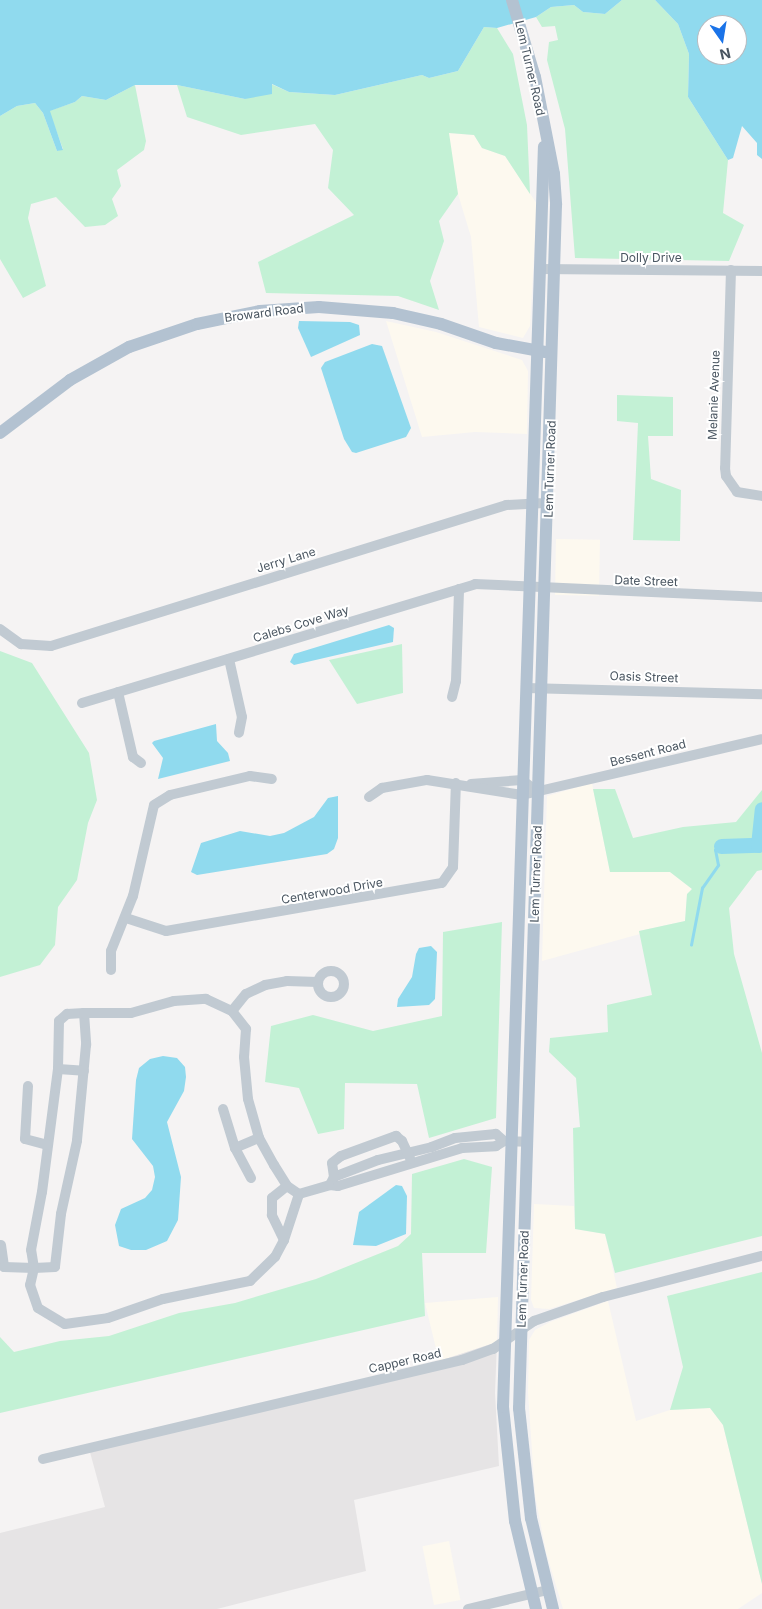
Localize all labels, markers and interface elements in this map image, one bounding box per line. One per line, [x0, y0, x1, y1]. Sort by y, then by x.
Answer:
north arrow [697, 15, 747, 65]
street label: Lem Turner Road [512, 19, 548, 117]
text: N [718, 45, 732, 64]
street label: Dolly Drive [620, 251, 682, 265]
street label: Broward Road [224, 301, 304, 325]
street label: Melanie Avenue [705, 350, 723, 440]
street label: Lem Turner Road [541, 420, 559, 518]
street label: Jerry Lane [255, 544, 317, 576]
street label: Date Street [614, 573, 678, 589]
street label: Calebs Cove Way [251, 603, 351, 645]
street label: Oasis Street [609, 669, 679, 685]
street label: Bessent Road [608, 737, 688, 769]
street label: Lem Turner Road [527, 825, 545, 923]
street label: Centerwood Drive [280, 875, 384, 907]
street label: Lem Turner Road [514, 1230, 532, 1328]
street label: Capper Road [367, 1346, 443, 1376]

